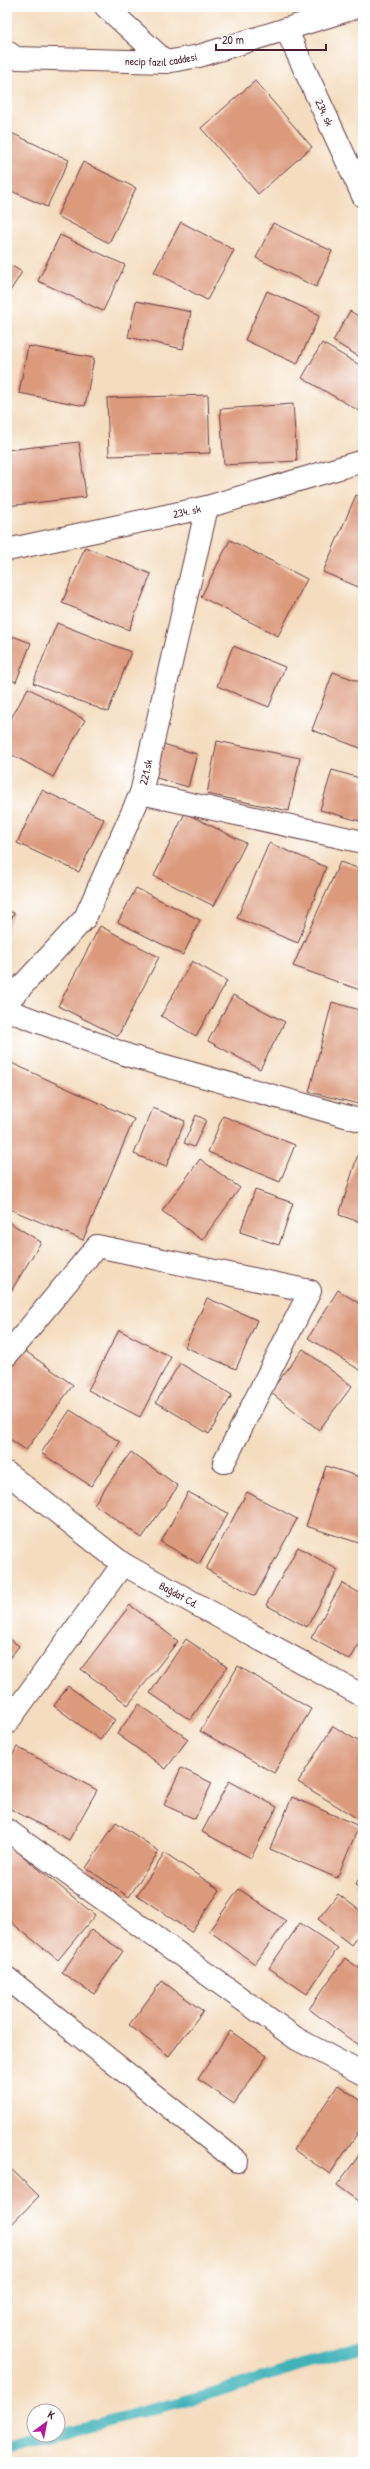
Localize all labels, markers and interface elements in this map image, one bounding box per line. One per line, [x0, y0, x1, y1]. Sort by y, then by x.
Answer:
scale bar [216, 26, 326, 52]
text: 20 m [222, 31, 244, 48]
street label: necip fazıl caddesi [125, 49, 198, 69]
street label: 234. sk [312, 97, 337, 129]
street label: 234. sk [172, 501, 202, 521]
street label: 221.sk [136, 758, 156, 786]
street label: Bağdat Cd. [157, 1578, 201, 1611]
north arrow [26, 2403, 66, 2443]
text: K [45, 2407, 58, 2422]

